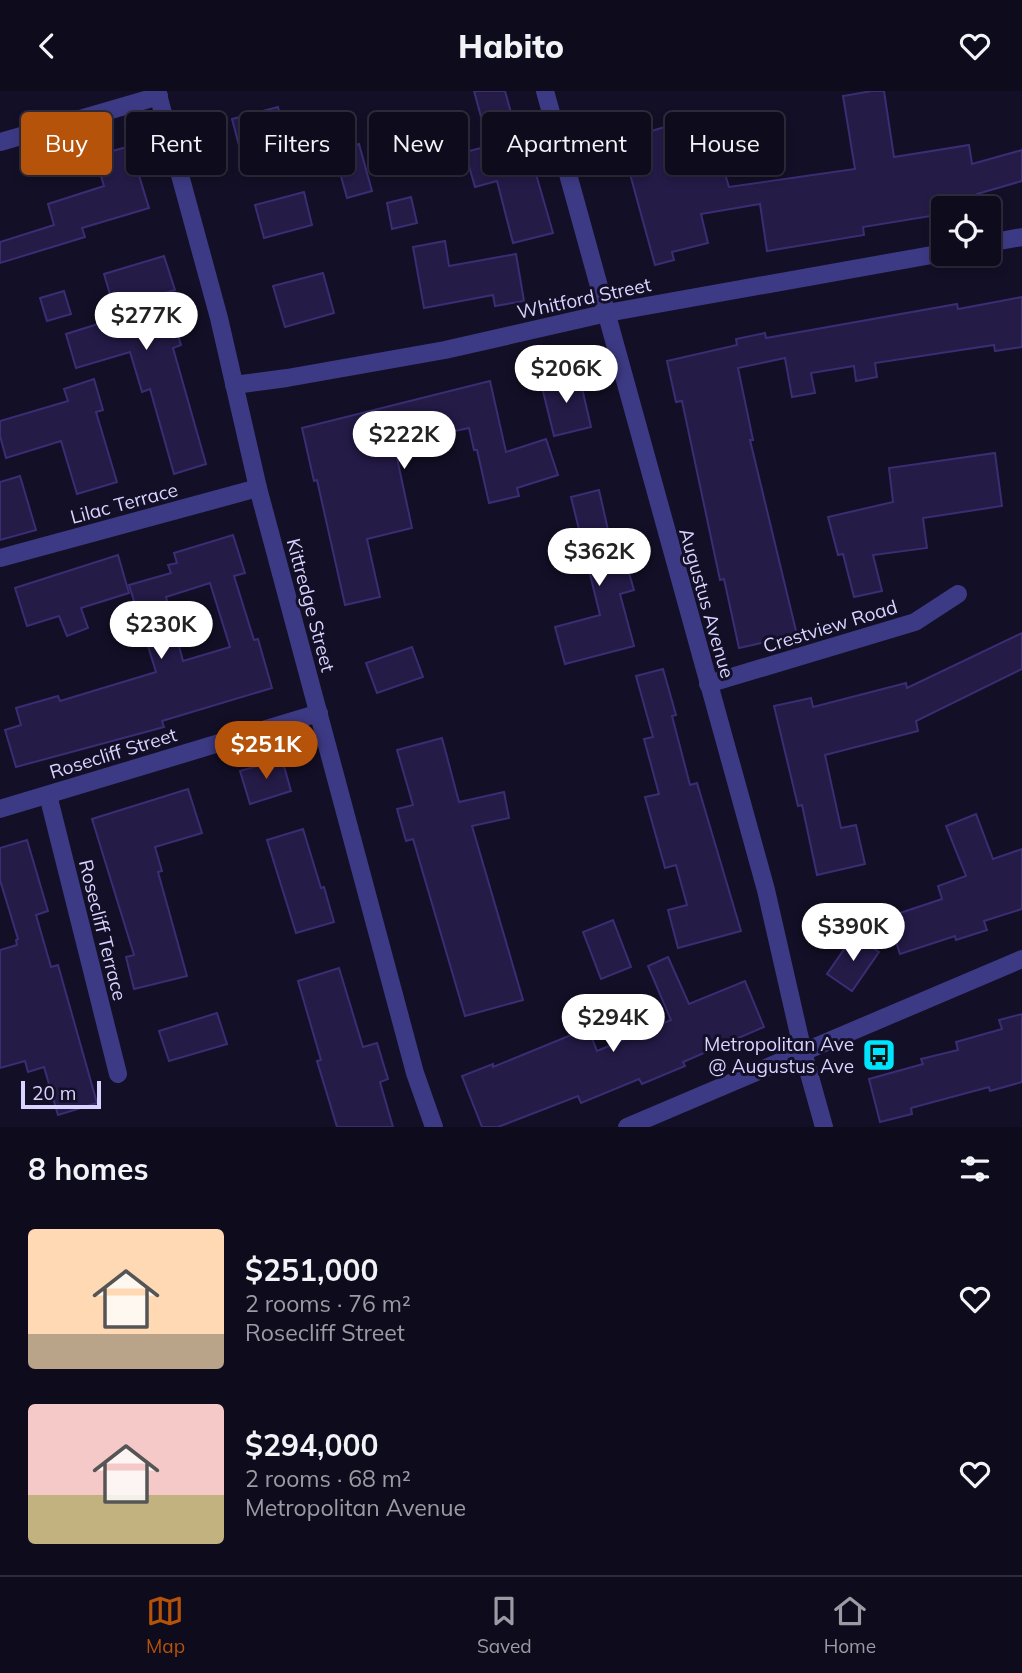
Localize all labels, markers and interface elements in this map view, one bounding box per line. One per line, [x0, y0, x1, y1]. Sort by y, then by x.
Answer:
text: Habito [458, 26, 564, 66]
icon: back [28, 27, 66, 65]
icon: heart [956, 27, 994, 65]
chip: Buy [21, 112, 112, 175]
chip: Rent [126, 112, 226, 175]
chip: Filters [240, 112, 355, 175]
chip: New [369, 112, 468, 175]
chip: Apartment [482, 112, 651, 175]
chip: House [665, 112, 784, 175]
map controls [931, 196, 1001, 266]
button: locate [931, 196, 1001, 266]
street label: Whitford Street [515, 272, 653, 324]
pin: $277K [97, 293, 195, 352]
text: $277K [111, 300, 181, 329]
pin: $206K [517, 345, 615, 405]
text: $206K [531, 353, 601, 382]
pin: $222K [355, 411, 453, 471]
text: $222K [369, 419, 439, 448]
street label: Lilac Terrace [68, 477, 180, 529]
street label: Augustus Avenue [674, 525, 740, 681]
pin: $362K [550, 529, 648, 588]
street label: Kittredge Street [282, 536, 340, 675]
text: $362K [564, 536, 634, 565]
street label: Crestview Road [760, 594, 900, 658]
pin: $230K [112, 601, 210, 661]
text: $230K [126, 609, 196, 638]
pin: $251K [217, 721, 315, 781]
street label: Rosecliff Street [46, 722, 180, 784]
text: $251K [231, 729, 301, 758]
street label: Rosecliff Terrace [74, 857, 132, 1003]
pin: $390K [804, 903, 902, 963]
text: $390K [818, 911, 888, 940]
pin: $294K [564, 995, 662, 1054]
text: $294K [578, 1002, 648, 1031]
place label: Metropolitan Ave @ Augustus Ave [704, 1032, 854, 1078]
bus stop icon: Metropolitan Ave @ Augustus Ave [860, 1036, 898, 1074]
scale bar [21, 1078, 102, 1110]
text: 20 m [32, 1081, 76, 1105]
text: 8 homes [28, 1150, 149, 1188]
icon: filters [956, 1150, 994, 1188]
text: $251,000 [245, 1251, 378, 1289]
icon: home [84, 1257, 168, 1341]
icon: heart [956, 1280, 994, 1318]
text: 2 rooms · 76 m² [245, 1289, 411, 1318]
text: Rosecliff Street [245, 1318, 405, 1347]
text: $294,000 [245, 1426, 378, 1464]
icon: home [84, 1432, 168, 1516]
icon: heart [956, 1455, 994, 1493]
text: 2 rooms · 68 m² [245, 1464, 411, 1493]
text: Metropolitan Avenue [245, 1493, 466, 1522]
tab: Map [146, 1592, 185, 1658]
tab: Saved [477, 1592, 532, 1658]
tab: Home [824, 1592, 876, 1658]

